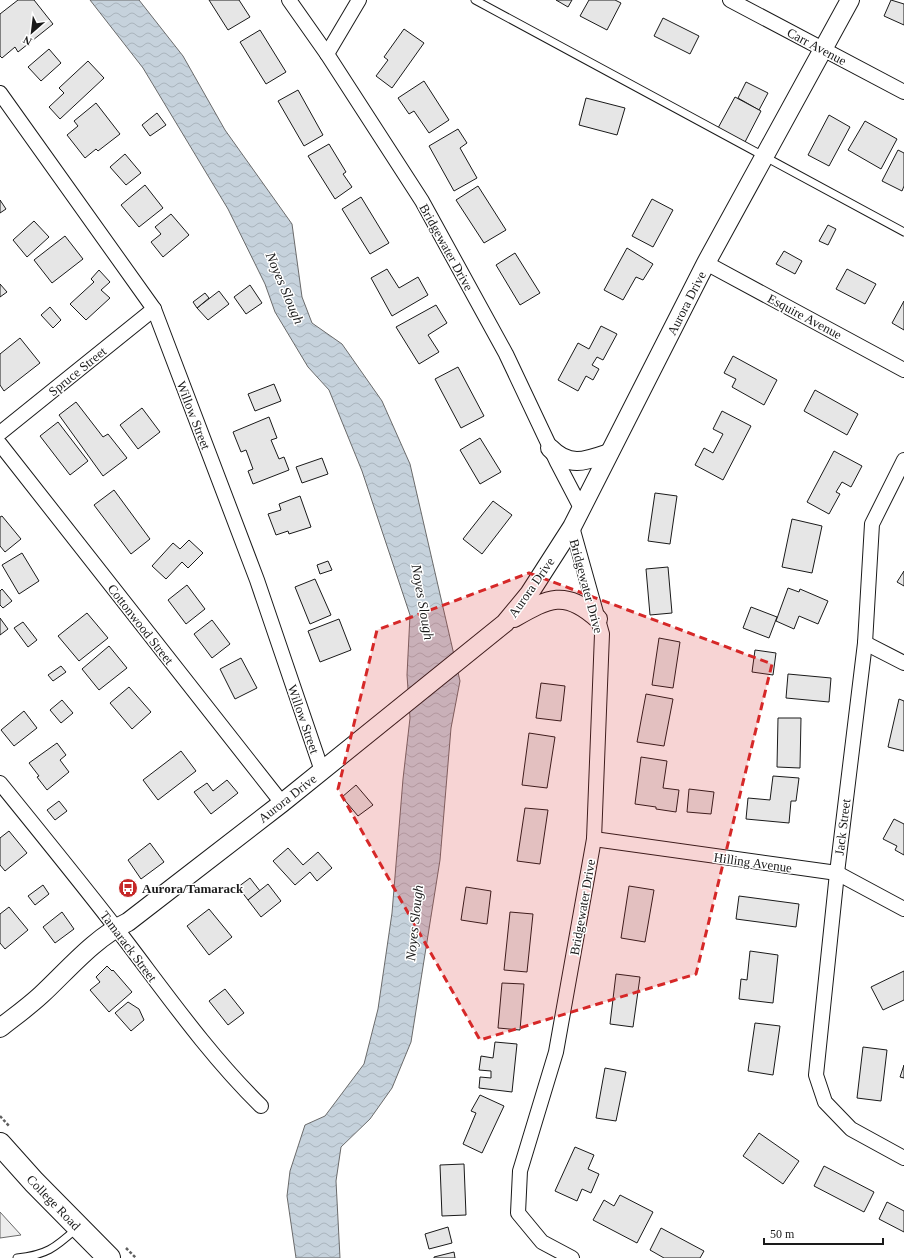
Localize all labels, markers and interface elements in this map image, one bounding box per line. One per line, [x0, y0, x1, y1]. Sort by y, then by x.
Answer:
north arrow [12, 12, 52, 52]
street label: Carr Avenue [785, 25, 849, 68]
text: N [21, 34, 34, 48]
street label: Bridgewater Drive [416, 201, 477, 294]
water label: Noyes Slough [262, 249, 306, 326]
street label: Aurora Drive [664, 269, 709, 338]
street label: Esquire Avenue [765, 291, 845, 342]
street label: Spruce Street [46, 343, 109, 399]
street label: Willow Street [174, 379, 214, 452]
street label: Bridgewater Drive [567, 537, 606, 635]
street label: Aurora Drive [505, 554, 558, 620]
water label: Noyes Slough [408, 562, 437, 641]
street label: Cottonwood Street [105, 581, 177, 668]
street label: Willow Street [285, 683, 322, 756]
street label: Aurora Drive [255, 771, 320, 826]
street label: Jack Street [832, 798, 853, 856]
street label: Hilling Avenue [713, 850, 793, 875]
street label: Bridgewater Drive [567, 858, 598, 956]
bus stop icon: Aurora/Tamarack [117, 877, 139, 899]
place label: Aurora/Tamarack [142, 881, 244, 896]
water label: Noyes Slough [403, 884, 426, 963]
street label: Tamarack Street [97, 908, 160, 985]
street label: College Road [24, 1172, 84, 1233]
scale bar [764, 1220, 883, 1246]
text: 50 m [770, 1227, 795, 1241]

